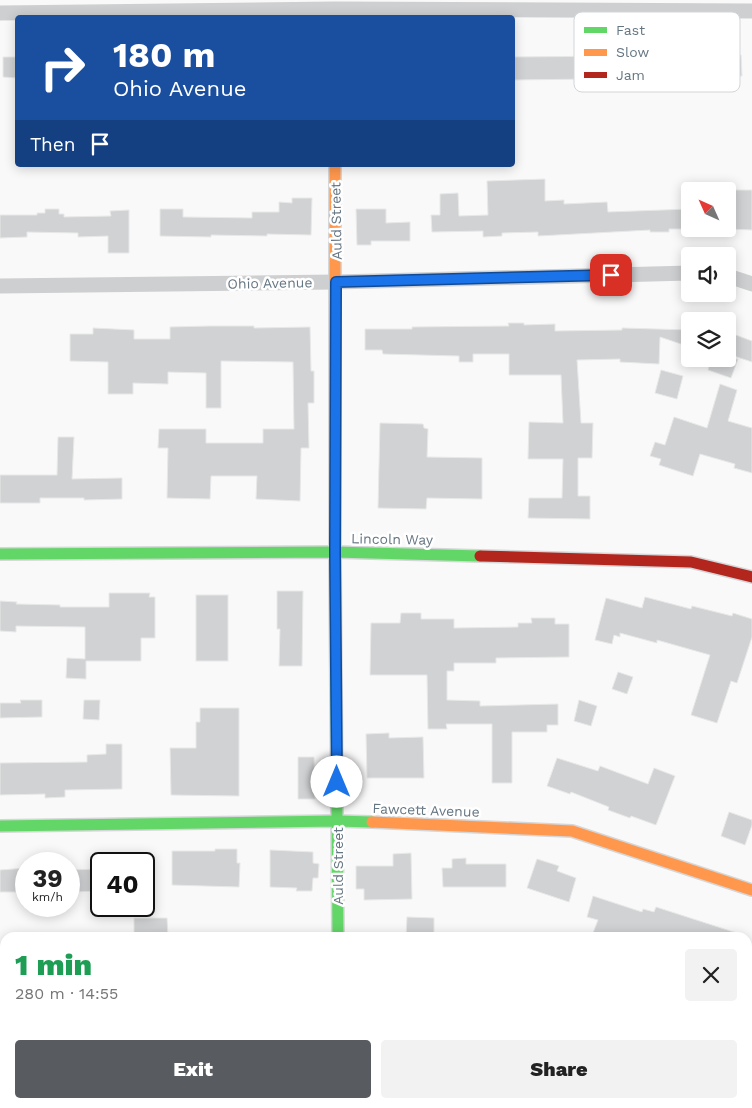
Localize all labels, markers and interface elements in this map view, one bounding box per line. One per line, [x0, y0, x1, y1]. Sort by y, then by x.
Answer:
legend [574, 12, 740, 92]
text: Fast [616, 22, 645, 38]
text: 180 m [113, 34, 216, 76]
icon: right [30, 35, 95, 100]
text: Slow [616, 44, 649, 60]
text: Jam [616, 67, 645, 83]
text: Ohio Avenue [113, 76, 246, 101]
icon: arrive [86, 130, 114, 158]
text: Then [30, 133, 76, 156]
street label: Auld Street [327, 182, 345, 260]
north arrow [681, 182, 736, 238]
map controls [681, 182, 736, 367]
button: sound [681, 247, 736, 302]
pin [590, 254, 632, 296]
icon: arrive [597, 261, 625, 289]
street label: Ohio Avenue [227, 274, 313, 292]
button: layers [681, 312, 736, 367]
street label: Lincoln Way [351, 530, 434, 548]
position arrow [310, 755, 362, 807]
street label: Fawcett Avenue [372, 800, 480, 820]
street label: Auld Street [330, 827, 346, 905]
speed limit sign: 40 [90, 852, 155, 917]
text: 39 [32, 864, 63, 893]
text: km/h [32, 890, 63, 904]
text: 1 min [15, 947, 92, 982]
button: close [685, 949, 737, 1001]
text: 280 m · 14:55 [15, 984, 118, 1003]
button: Exit [15, 1040, 371, 1098]
button: Share [381, 1040, 737, 1098]

